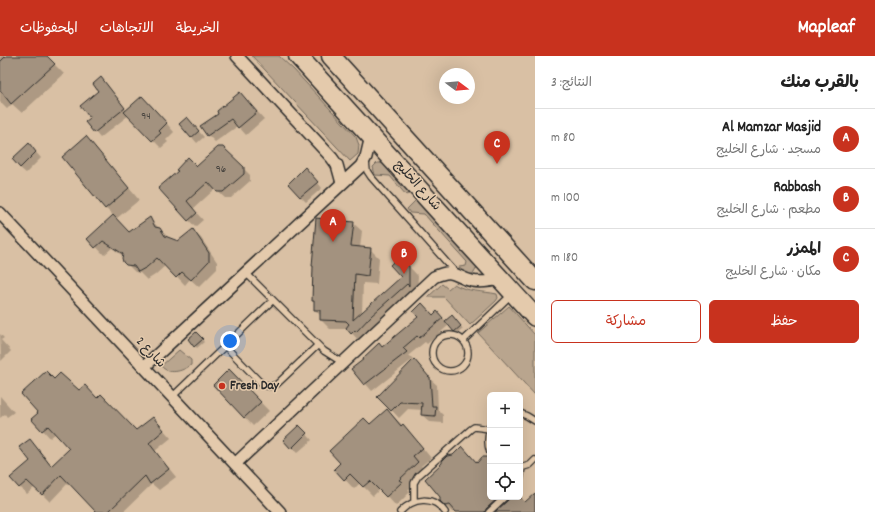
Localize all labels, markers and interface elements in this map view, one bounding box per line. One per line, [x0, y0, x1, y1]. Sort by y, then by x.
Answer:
text: Mapleaf [798, 15, 855, 42]
text: المحفوظات [20, 19, 78, 39]
text: الاتجاهات [100, 19, 154, 39]
text: الخريطة [176, 19, 219, 39]
north arrow [439, 68, 475, 104]
text: بالقرب منك [781, 72, 859, 96]
text: النتائج: 3 [551, 74, 592, 93]
house number: 94 [141, 109, 151, 125]
text: Al Mamzar Masjid [722, 117, 821, 139]
text: 80 m [551, 129, 575, 148]
text: A [842, 129, 850, 148]
pin: C [484, 131, 510, 164]
text: مسجد · شارع الخليج [716, 141, 821, 160]
street label: شارع الخليج [389, 156, 445, 216]
house number: 96 [216, 162, 226, 178]
text: Rabbash [773, 177, 821, 199]
text: 100 m [551, 189, 580, 208]
text: B [843, 189, 849, 208]
text: مطعم · شارع الخليج [717, 201, 821, 220]
pin: A [320, 209, 346, 242]
text: الممزر [787, 239, 821, 261]
pin: B [391, 241, 417, 274]
text: 180 m [551, 249, 578, 268]
text: C [843, 249, 849, 268]
text: مكان · شارع الخليج [725, 263, 821, 282]
button: مشاركة [551, 300, 701, 343]
button: حفظ [709, 300, 859, 343]
your location [220, 331, 240, 351]
street label: شارع 2 [131, 333, 169, 373]
place label: Fresh Day [230, 377, 280, 396]
marker: Fresh Day [217, 381, 227, 391]
map controls [487, 392, 523, 500]
button: + [487, 392, 523, 428]
button: − [487, 428, 523, 464]
button: locate [487, 464, 523, 500]

